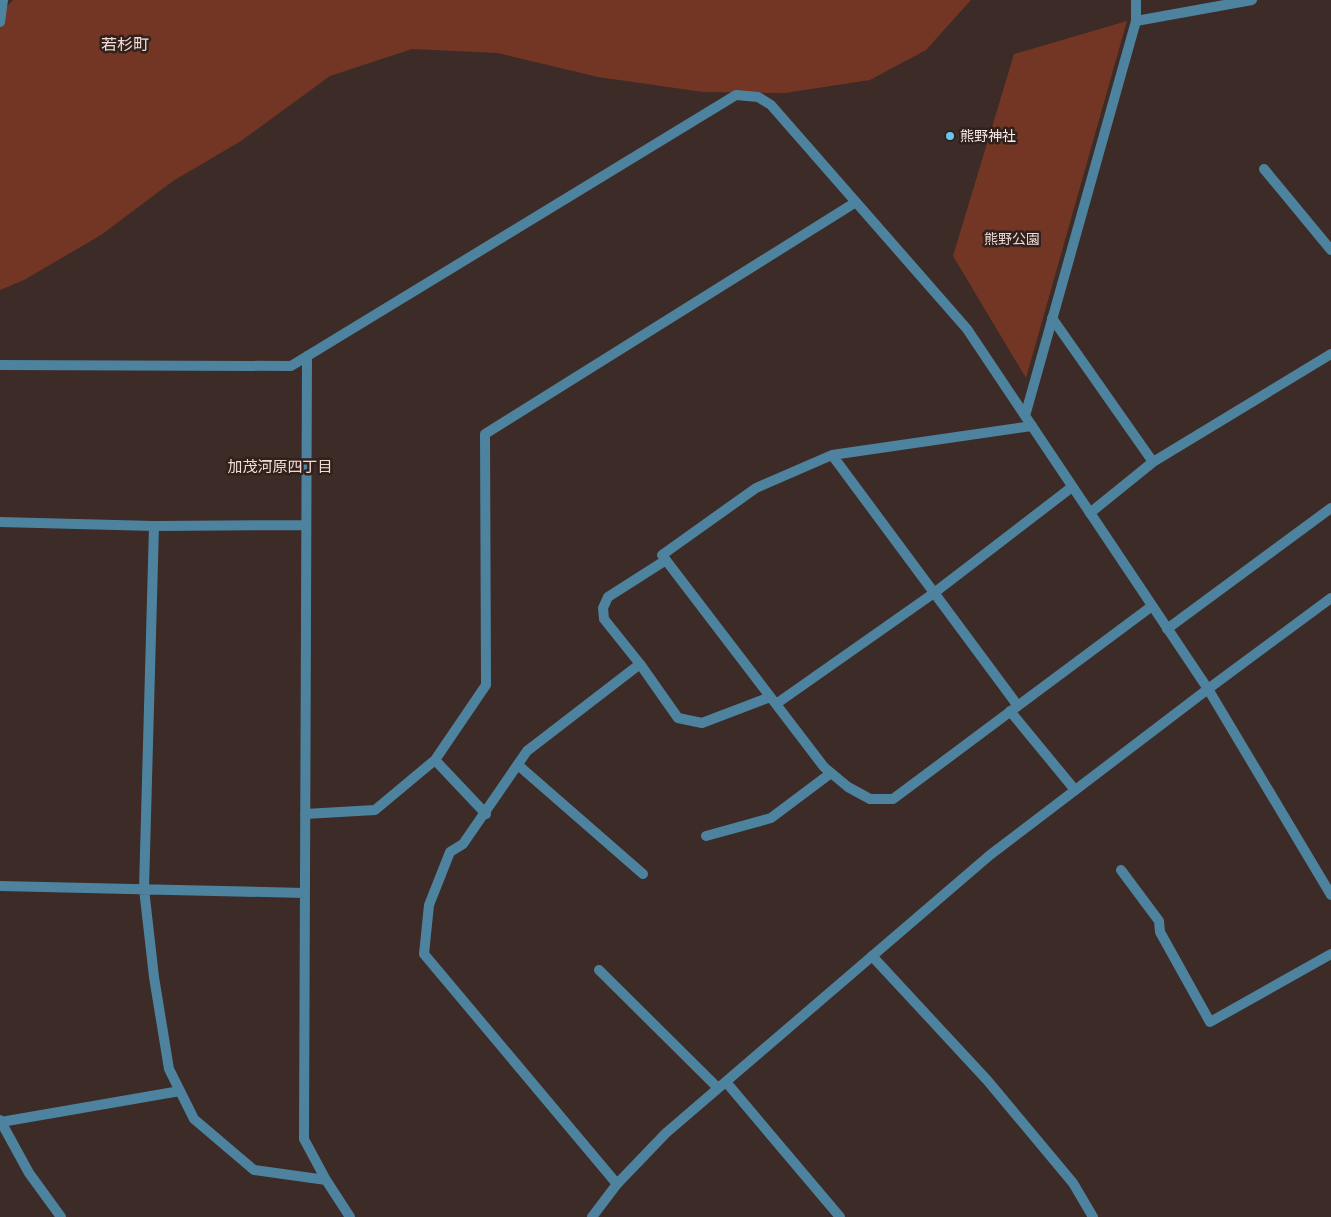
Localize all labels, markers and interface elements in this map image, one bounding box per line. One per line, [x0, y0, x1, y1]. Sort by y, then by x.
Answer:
district label: 若杉町 [101, 34, 149, 53]
place label: 熊野神社 [960, 127, 1016, 144]
marker: 熊野神社 [944, 130, 956, 142]
park label: 熊野公園 [984, 230, 1040, 247]
district label: 加茂河原四丁目 [227, 457, 333, 475]

